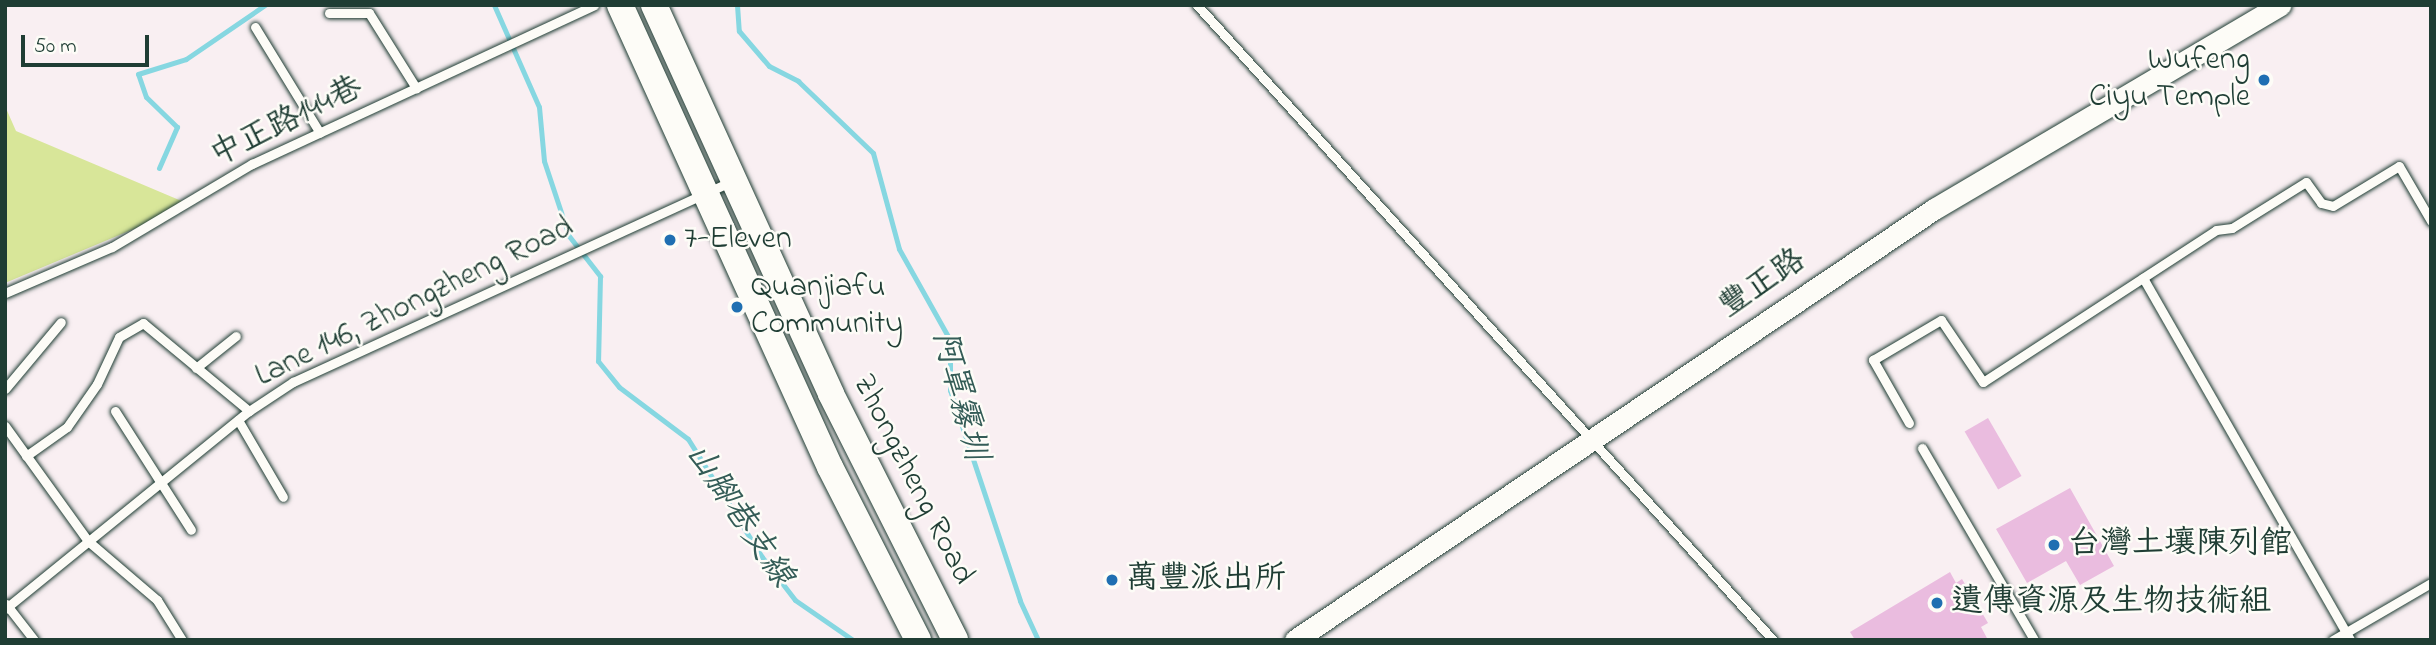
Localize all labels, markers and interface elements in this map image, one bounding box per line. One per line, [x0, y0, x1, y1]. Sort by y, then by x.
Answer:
scale bar [24, 21, 152, 65]
text: 50 m [34, 32, 77, 62]
place label: Wufeng Ciyu Temple [2089, 43, 2250, 118]
street label: 中正路144巷 [205, 70, 369, 176]
marker: Wufeng Ciyu Temple [2256, 72, 2272, 88]
street label: Lane 146, Zhongzheng Road [250, 209, 580, 397]
place label: 7-Eleven [684, 221, 792, 259]
marker: 7-Eleven [662, 232, 678, 248]
street label: 豐正路 [1712, 242, 1814, 328]
place label: Quanjiafu Community [751, 270, 903, 345]
marker: Quanjiafu Community [729, 299, 745, 315]
water label: 阿罩霧圳 [922, 327, 994, 465]
street label: Zhongzheng Road [842, 368, 982, 592]
water label: 山腳巷支線 [675, 437, 801, 595]
place label: 台灣土壤陳列館 [2068, 526, 2292, 564]
marker: 台灣土壤陳列館 [2046, 537, 2062, 553]
place label: 萬豐派出所 [1126, 561, 1286, 599]
marker: 萬豐派出所 [1104, 572, 1120, 588]
place label: 遺傳資源及生物技術組 [1951, 584, 2271, 622]
marker: 遺傳資源及生物技術組 [1929, 595, 1945, 611]

